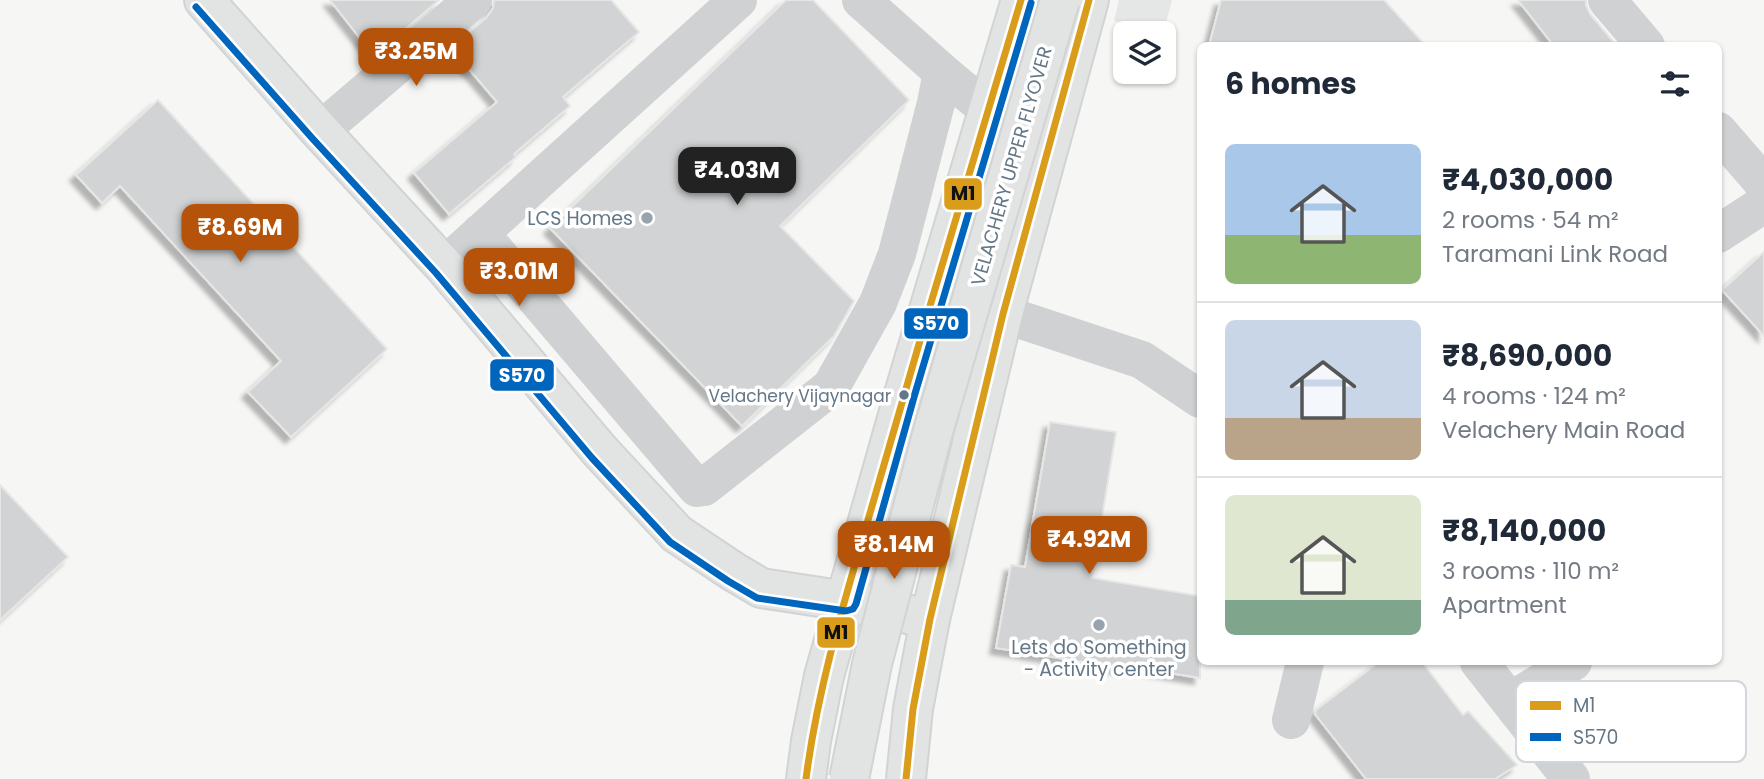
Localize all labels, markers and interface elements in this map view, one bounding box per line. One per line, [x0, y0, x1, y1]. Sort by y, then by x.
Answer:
map controls [1113, 21, 1176, 84]
button: layers [1113, 21, 1176, 84]
pin: ₹3.25M [359, 28, 473, 88]
text: ₹3.25M [374, 35, 458, 67]
street label: VELACHERY UPPER FLYOVER [964, 43, 1059, 289]
text: 6 homes [1225, 62, 1357, 105]
icon: filters [1656, 65, 1694, 103]
pin: ₹4.03M [680, 148, 794, 207]
text: ₹4.03M [694, 154, 780, 186]
text: ₹4,030,000 [1442, 158, 1613, 201]
icon: home [1281, 172, 1365, 256]
line badge: M1 [943, 177, 983, 211]
text: M1 [951, 180, 975, 207]
pin: ₹8.69M [183, 204, 297, 264]
text: 2 rooms · 54 m² [1442, 204, 1619, 236]
place label: LCS Homes [527, 205, 633, 232]
marker: LCS Homes [639, 210, 655, 226]
text: ₹8.69M [197, 211, 283, 243]
text: Taramani Link Road [1442, 238, 1668, 270]
pin: ₹3.01M [462, 248, 576, 308]
text: ₹3.01M [480, 255, 558, 287]
line badge: S570 [903, 307, 969, 340]
text: S570 [913, 310, 959, 337]
text: ₹8,690,000 [1442, 334, 1612, 377]
icon: home [1281, 348, 1365, 432]
line badge: S570 [489, 358, 555, 392]
text: S570 [499, 362, 545, 389]
text: 4 rooms · 124 m² [1442, 380, 1626, 412]
place label: Velachery Vijaynagar [708, 384, 891, 408]
marker: Velachery Vijaynagar [897, 388, 911, 402]
text: Velachery Main Road [1442, 414, 1685, 446]
text: ₹8,140,000 [1442, 509, 1606, 552]
pin: ₹4.92M [1032, 516, 1146, 576]
pin: ₹8.14M [837, 522, 951, 581]
text: ₹4.92M [1047, 523, 1131, 555]
icon: home [1281, 523, 1365, 607]
text: ₹8.14M [854, 528, 934, 560]
text: 3 rooms · 110 m² [1442, 555, 1619, 587]
text: Apartment [1442, 589, 1567, 621]
line badge: M1 [816, 616, 856, 649]
marker: Lets do Something - Activity center [1091, 617, 1107, 633]
text: M1 [824, 619, 848, 646]
place label: Lets do Something - Activity center [1011, 634, 1187, 683]
legend [1516, 681, 1746, 762]
text: M1 [1573, 692, 1595, 719]
text: S570 [1573, 724, 1618, 751]

